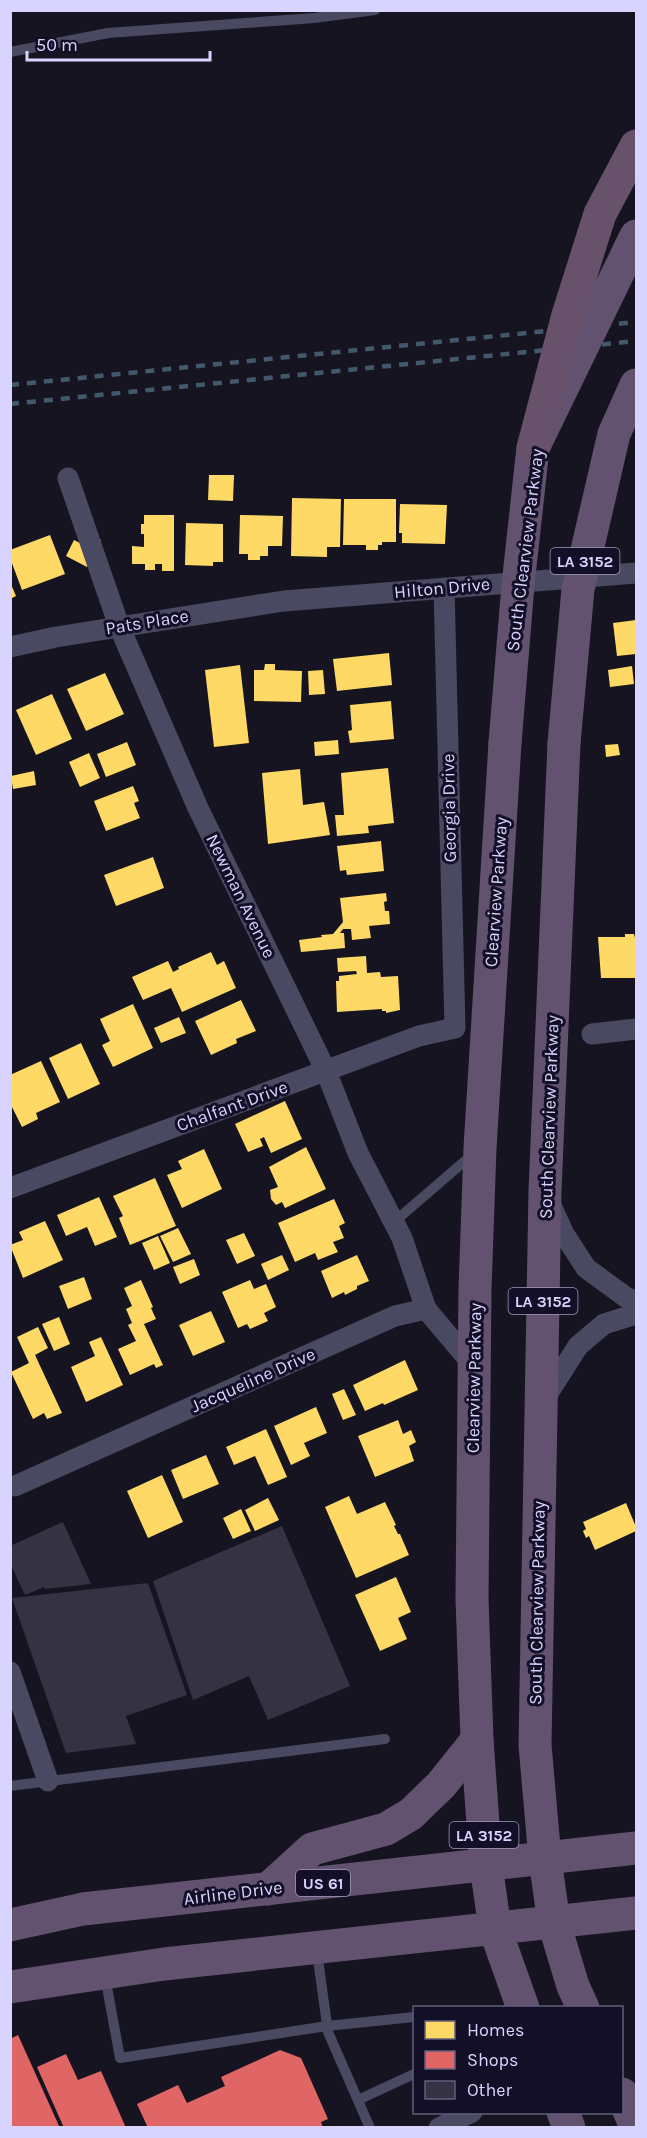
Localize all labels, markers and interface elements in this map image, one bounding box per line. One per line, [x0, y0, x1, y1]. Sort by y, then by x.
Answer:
scale bar [27, 24, 210, 62]
text: 50 m [36, 34, 78, 56]
street label: South Clearview Parkway [502, 447, 548, 653]
road number: LA 3152 [550, 548, 620, 574]
street label: Hilton Drive [393, 573, 491, 603]
street label: Pats Place [104, 605, 190, 639]
street label: Georgia Drive [437, 753, 461, 863]
street label: Clearview Parkway [480, 816, 512, 968]
street label: Newman Avenue [201, 830, 281, 962]
street label: South Clearview Parkway [534, 1014, 564, 1219]
street label: Chalfant Drive [173, 1076, 291, 1136]
road number: LA 3152 [508, 1288, 578, 1314]
street label: Clearview Parkway [462, 1302, 486, 1453]
street label: Jacqueline Drive [187, 1343, 319, 1417]
street label: South Clearview Parkway [524, 1500, 550, 1705]
road number: LA 3152 [450, 1822, 518, 1848]
road number: US 61 [296, 1870, 350, 1896]
street label: Airline Drive [183, 1876, 283, 1910]
legend [413, 2006, 623, 2114]
text: Homes [467, 2019, 524, 2041]
text: Shops [467, 2049, 519, 2071]
text: Other [467, 2079, 512, 2101]

